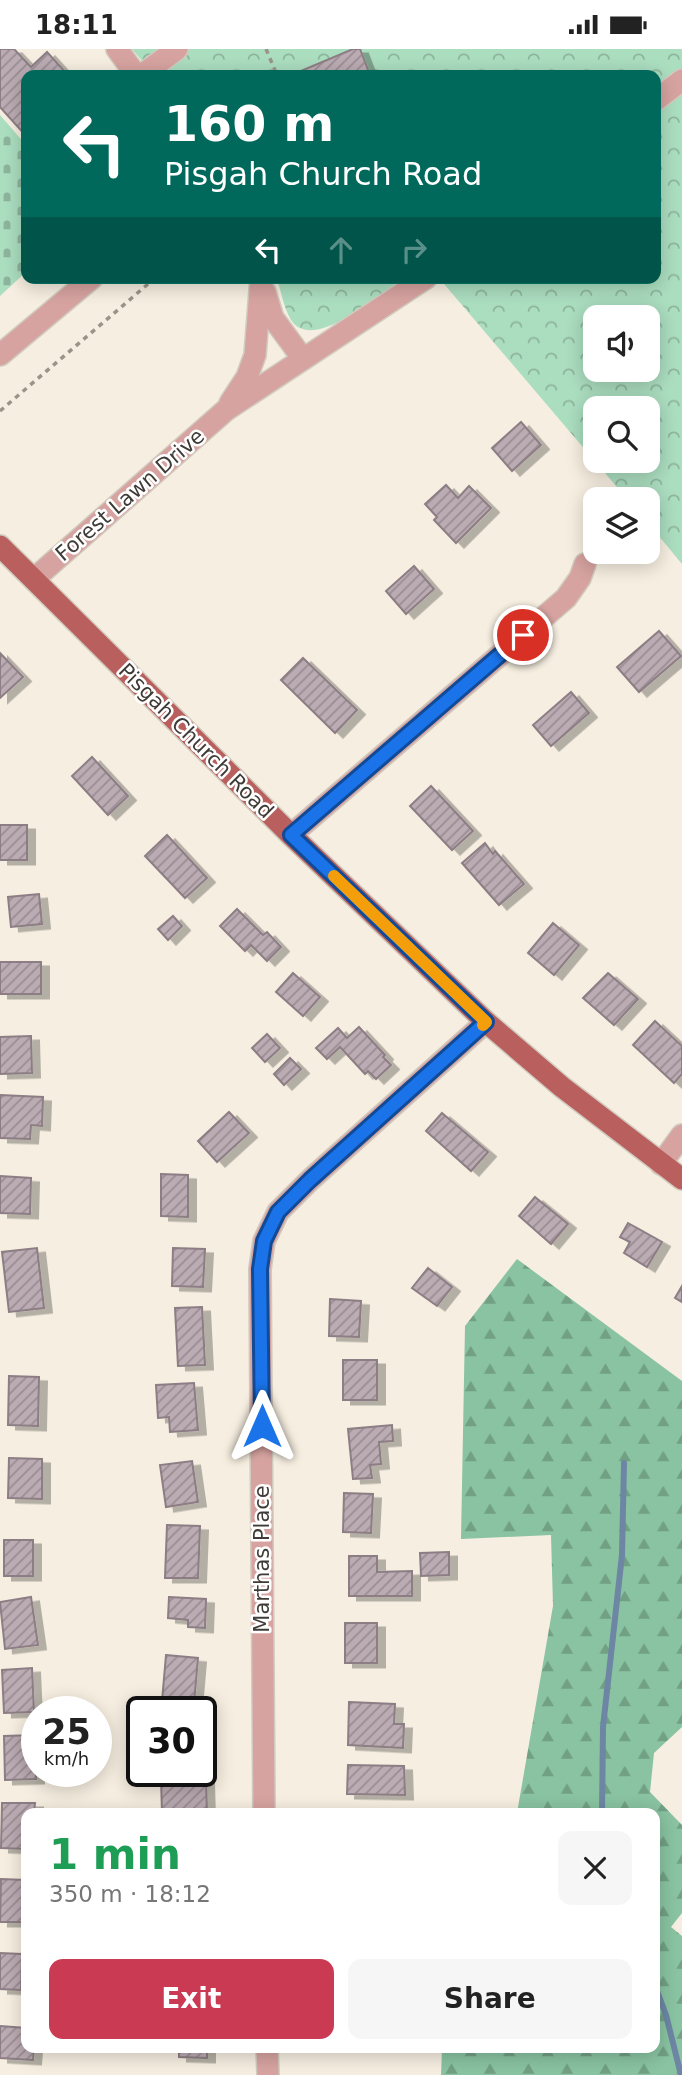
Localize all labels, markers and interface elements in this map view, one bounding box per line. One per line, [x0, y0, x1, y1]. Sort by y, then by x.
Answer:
text: 18:11 [35, 10, 118, 40]
text: 160 m [164, 96, 334, 153]
icon: left [49, 98, 140, 189]
text: Pisgah Church Road [164, 155, 482, 193]
icon: left [249, 231, 287, 269]
icon: ahead [322, 231, 360, 269]
icon: right [395, 231, 433, 269]
map controls [583, 305, 660, 564]
button: sound [583, 305, 660, 382]
button: search [583, 396, 660, 473]
street label: Forest Lawn Drive [51, 424, 209, 566]
button: layers [583, 487, 660, 564]
pin [493, 605, 553, 665]
icon: arrive [504, 616, 542, 654]
street label: Pisgah Church Road [114, 659, 278, 823]
position arrow [225, 1389, 299, 1463]
street label: Marthas Place [250, 1485, 274, 1633]
speed limit sign: 30 [126, 1696, 217, 1787]
text: 25 [42, 1712, 91, 1752]
text: km/h [44, 1748, 89, 1769]
text: 1 min [49, 1830, 181, 1879]
button: close [558, 1831, 632, 1905]
text: 350 m · 18:12 [49, 1881, 211, 1907]
button: Exit [49, 1959, 334, 2039]
button: Share [348, 1959, 632, 2039]

